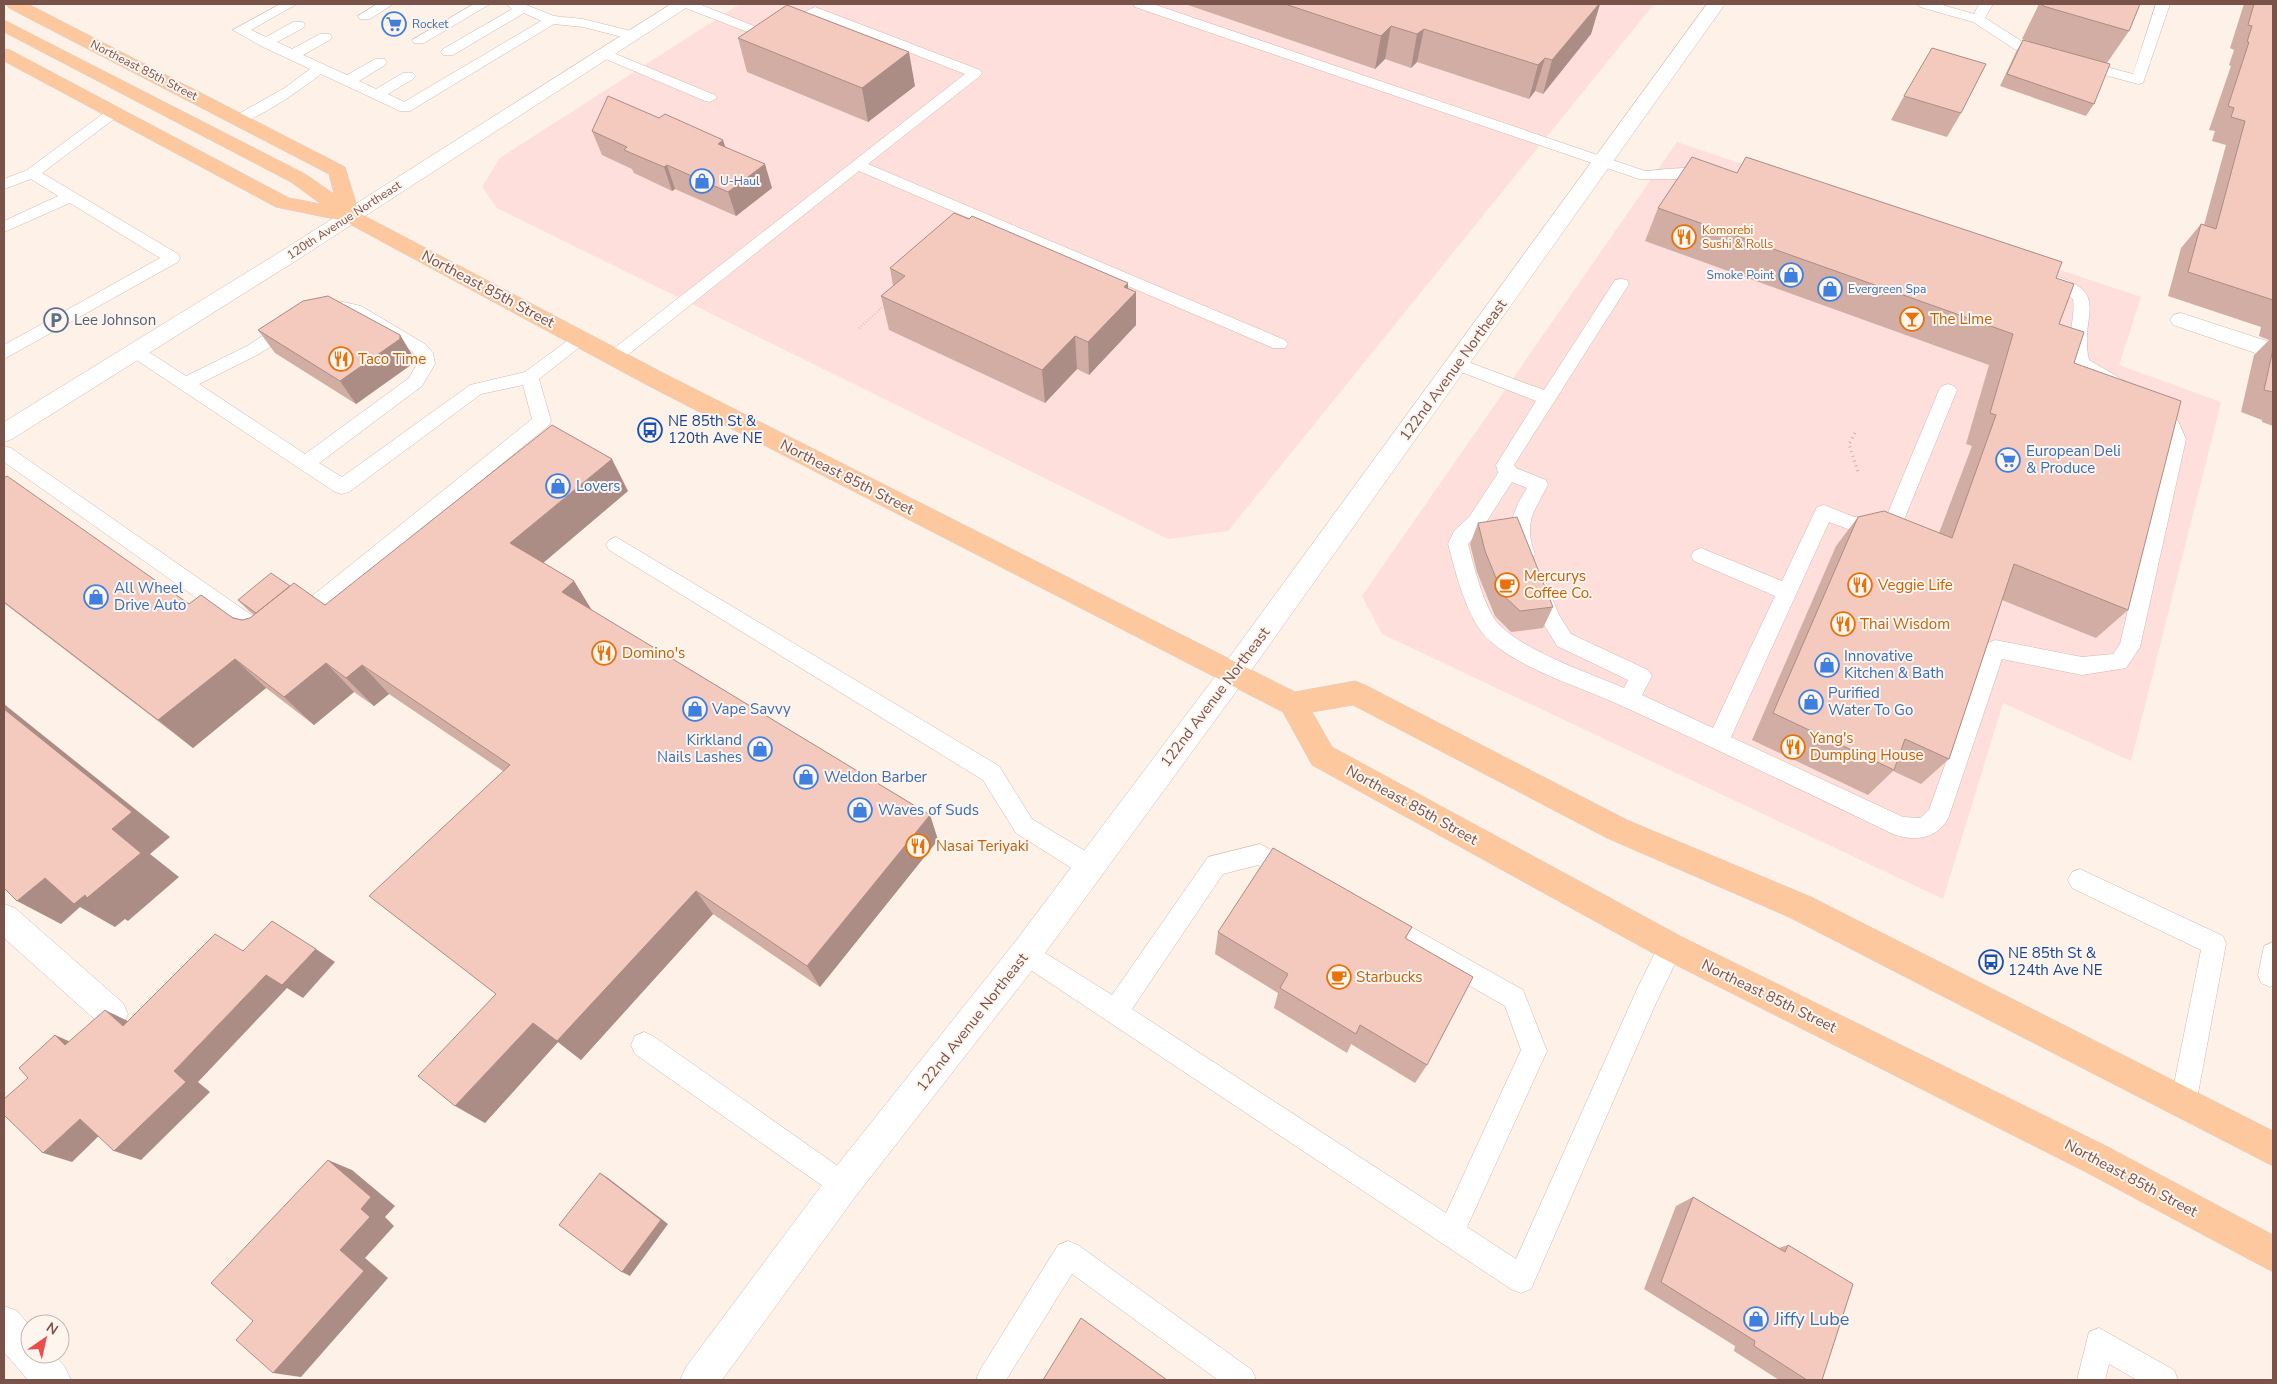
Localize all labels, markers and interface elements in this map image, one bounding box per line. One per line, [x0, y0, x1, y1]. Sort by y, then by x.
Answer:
supermarket icon: Rocket [381, 11, 407, 37]
place label: Rocket [412, 16, 449, 32]
street label: Northeast 85th Street [88, 36, 201, 104]
shop icon: U-Haul [689, 168, 715, 194]
place label: U-Haul [720, 173, 760, 189]
street label: 120th Avenue Northeast [284, 177, 405, 263]
place label: Komorebi Sushi & Rolls [1702, 222, 1774, 252]
restaurant icon: Komorebi Sushi & Rolls [1671, 224, 1697, 250]
street label: Northeast 85th Street [418, 245, 559, 333]
shop icon: Smoke Point [1778, 262, 1804, 288]
place label: Smoke Point [1707, 267, 1775, 283]
shop icon: Evergreen Spa [1817, 276, 1843, 302]
place label: Evergreen Spa [1848, 281, 1926, 297]
street label: 122nd Avenue Northeast [1395, 295, 1512, 445]
bar icon: The LIme [1899, 306, 1925, 332]
parking icon: Lee Johnson [43, 307, 69, 333]
place label: The LIme [1930, 309, 1992, 329]
place label: Lee Johnson [74, 310, 156, 330]
restaurant icon: Taco Time [328, 346, 354, 372]
place label: Taco Time [358, 349, 426, 369]
place label: NE 85th St & 120th Ave NE [668, 411, 762, 448]
bus stop icon: NE 85th St & 120th Ave NE [637, 417, 663, 443]
street label: Northeast 85th Street [777, 435, 918, 520]
place label: European Deli & Produce [2026, 441, 2121, 478]
supermarket icon: European Deli & Produce [1995, 447, 2021, 473]
shop icon: Lovers [545, 473, 571, 499]
place label: Lovers [576, 476, 620, 496]
place label: Mercurys Coffee Co. [1524, 566, 1592, 603]
cafe icon: Mercurys Coffee Co. [1494, 572, 1520, 598]
restaurant icon: Veggie Life [1847, 572, 1873, 598]
place label: Veggie Life [1877, 575, 1953, 595]
place label: All Wheel Drive Auto [114, 578, 186, 615]
shop icon: All Wheel Drive Auto [83, 584, 109, 610]
restaurant icon: Thai Wisdom [1830, 611, 1856, 637]
place label: Thai Wisdom [1860, 614, 1950, 634]
street label: 122nd Avenue Northeast [1156, 622, 1275, 771]
restaurant icon: Domino's [591, 640, 617, 666]
place label: Domino's [622, 643, 685, 663]
place label: Innovative Kitchen & Bath [1844, 646, 1944, 683]
shop icon: Innovative Kitchen & Bath [1814, 652, 1840, 678]
place label: Purified Water To Go [1828, 683, 1913, 720]
shop icon: Purified Water To Go [1798, 689, 1824, 715]
shop icon: Vape Savvy [682, 696, 708, 722]
place label: Vape Savvy [711, 699, 791, 719]
place label: Yang's Dumpling House [1809, 728, 1924, 765]
place label: Kirkland Nails Lashes [657, 730, 742, 767]
restaurant icon: Yang's Dumpling House [1780, 734, 1806, 760]
shop icon: Kirkland Nails Lashes [747, 736, 773, 762]
street label: Northeast 85th Street [1343, 760, 1482, 850]
shop icon: Weldon Barber [793, 764, 819, 790]
place label: Weldon Barber [824, 767, 928, 787]
shop icon: Waves of Suds [847, 797, 873, 823]
place label: Waves of Suds [878, 800, 979, 820]
restaurant icon: Nasai Teriyaki [905, 833, 931, 859]
place label: Nasai Teriyaki [936, 836, 1029, 856]
place label: NE 85th St & 124th Ave NE [2008, 943, 2102, 980]
street label: 122nd Avenue Northeast [912, 948, 1033, 1095]
bus stop icon: NE 85th St & 124th Ave NE [1978, 949, 2004, 975]
street label: Northeast 85th Street [1698, 955, 1840, 1038]
cafe icon: Starbucks [1326, 964, 1352, 990]
place label: Starbucks [1356, 967, 1422, 987]
street label: Northeast 85th Street [2061, 1134, 2202, 1222]
shop icon: Jiffy Lube [1743, 1306, 1769, 1332]
place label: Jiffy Lube [1773, 1307, 1849, 1331]
north arrow [20, 1314, 70, 1364]
text: N [42, 1318, 62, 1339]

